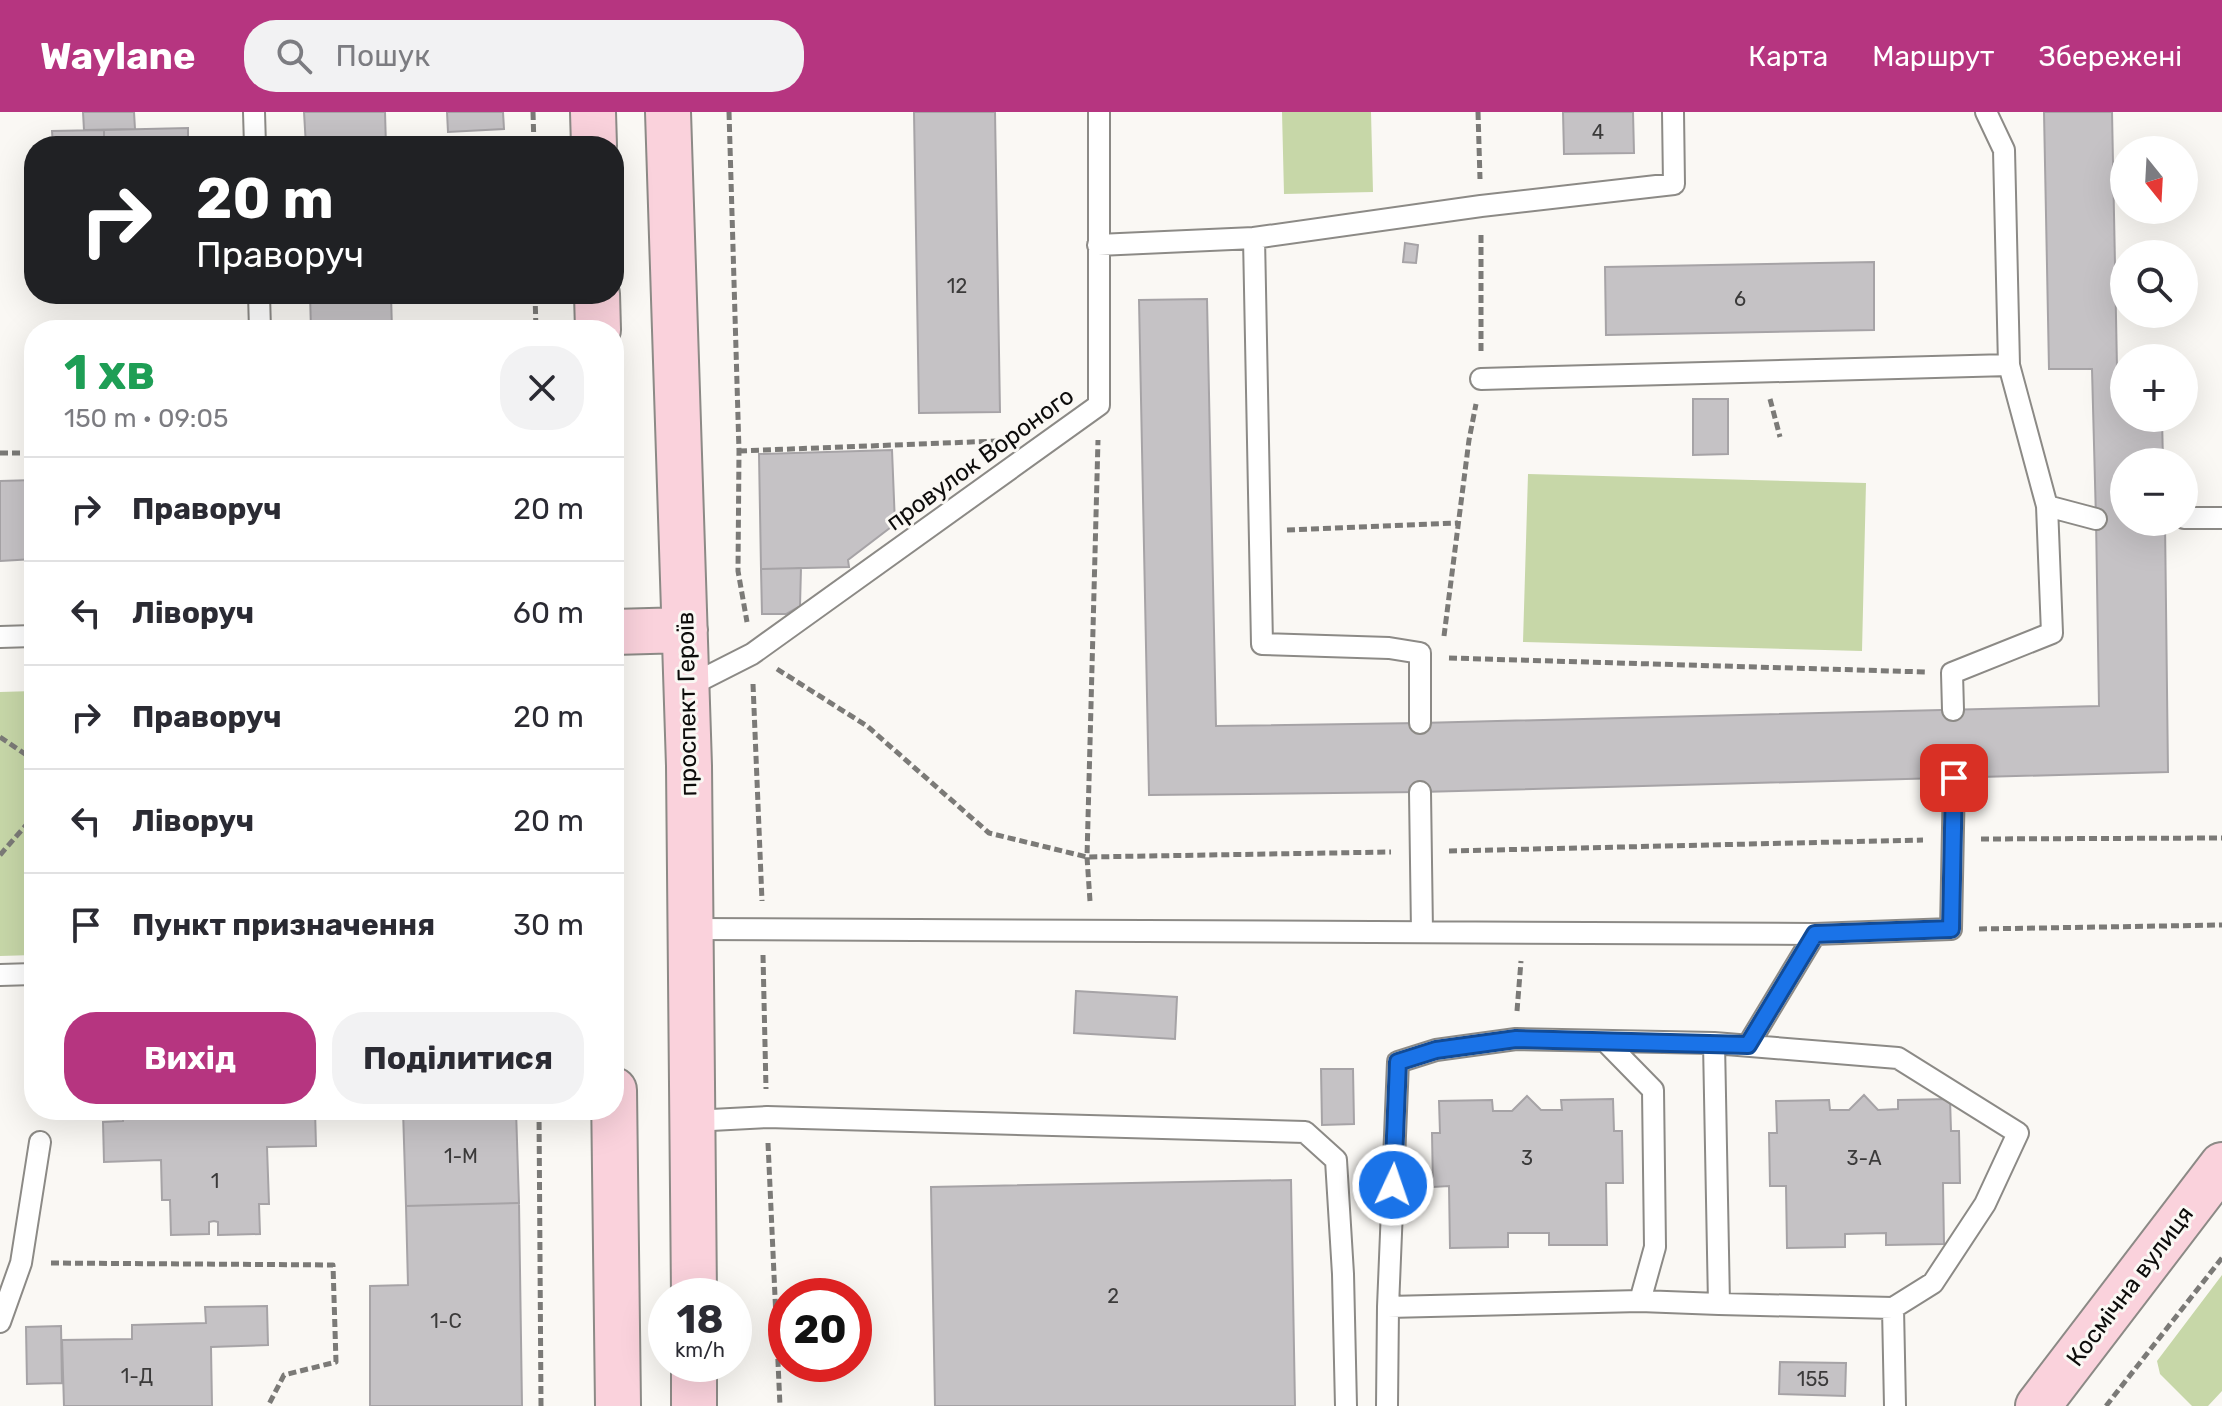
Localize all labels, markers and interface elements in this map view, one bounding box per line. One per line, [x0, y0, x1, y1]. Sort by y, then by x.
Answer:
search box [244, 20, 804, 92]
text: Waylane [40, 33, 196, 79]
icon: search [272, 34, 316, 78]
text: Пошук [336, 38, 430, 74]
text: Карта [1748, 40, 1828, 73]
text: Маршрут [1872, 40, 1994, 73]
text: Збережені [2038, 40, 2182, 73]
house number: 4 [1592, 120, 1604, 144]
north arrow [2110, 136, 2198, 224]
map controls [2110, 136, 2198, 536]
text: 20 m [196, 166, 334, 232]
icon: right [64, 168, 168, 272]
text: Праворуч [196, 233, 364, 276]
button: search [2110, 240, 2198, 328]
house number: 12 [947, 274, 967, 298]
house number: 6 [1734, 287, 1746, 311]
text: 1 хв [64, 344, 155, 401]
button: + [2110, 344, 2198, 432]
button: close [500, 346, 584, 430]
street label: провулок Вороного [881, 382, 1079, 536]
text: 150 m · 09:05 [64, 403, 228, 434]
button: − [2110, 448, 2198, 536]
icon: right [64, 487, 108, 531]
text: Праворуч [132, 491, 282, 527]
text: 20 m [513, 491, 584, 527]
icon: left [64, 591, 108, 635]
text: Ліворуч [132, 595, 254, 631]
text: 60 m [513, 595, 584, 631]
street label: проспект Героїв [671, 611, 703, 797]
icon: right [64, 695, 108, 739]
text: Праворуч [132, 699, 282, 735]
text: 20 m [513, 699, 584, 735]
pin [1920, 744, 1988, 812]
icon: arrive [1932, 756, 1976, 800]
icon: left [64, 799, 108, 843]
text: Ліворуч [132, 803, 254, 839]
text: 20 m [513, 803, 584, 839]
icon: arrive [64, 903, 108, 947]
text: Пункт призначення [132, 907, 435, 943]
text: 30 m [513, 907, 584, 943]
button: Вихід [64, 1012, 316, 1104]
button: Поділитися [332, 1012, 584, 1104]
position arrow [1351, 1143, 1435, 1227]
house number: 1-М [444, 1144, 478, 1168]
house number: 3 [1521, 1146, 1533, 1170]
house number: 3-А [1846, 1146, 1882, 1170]
house number: 1 [211, 1169, 219, 1193]
street label: Космічна вулиця [2061, 1200, 2199, 1372]
speed limit sign: 20 [768, 1278, 872, 1382]
house number: 2 [1107, 1284, 1119, 1308]
text: 18 [677, 1296, 723, 1343]
house number: 1-С [430, 1309, 462, 1333]
text: km/h [675, 1338, 725, 1362]
house number: 1-Д [121, 1364, 153, 1388]
house number: 155 [1797, 1367, 1829, 1391]

